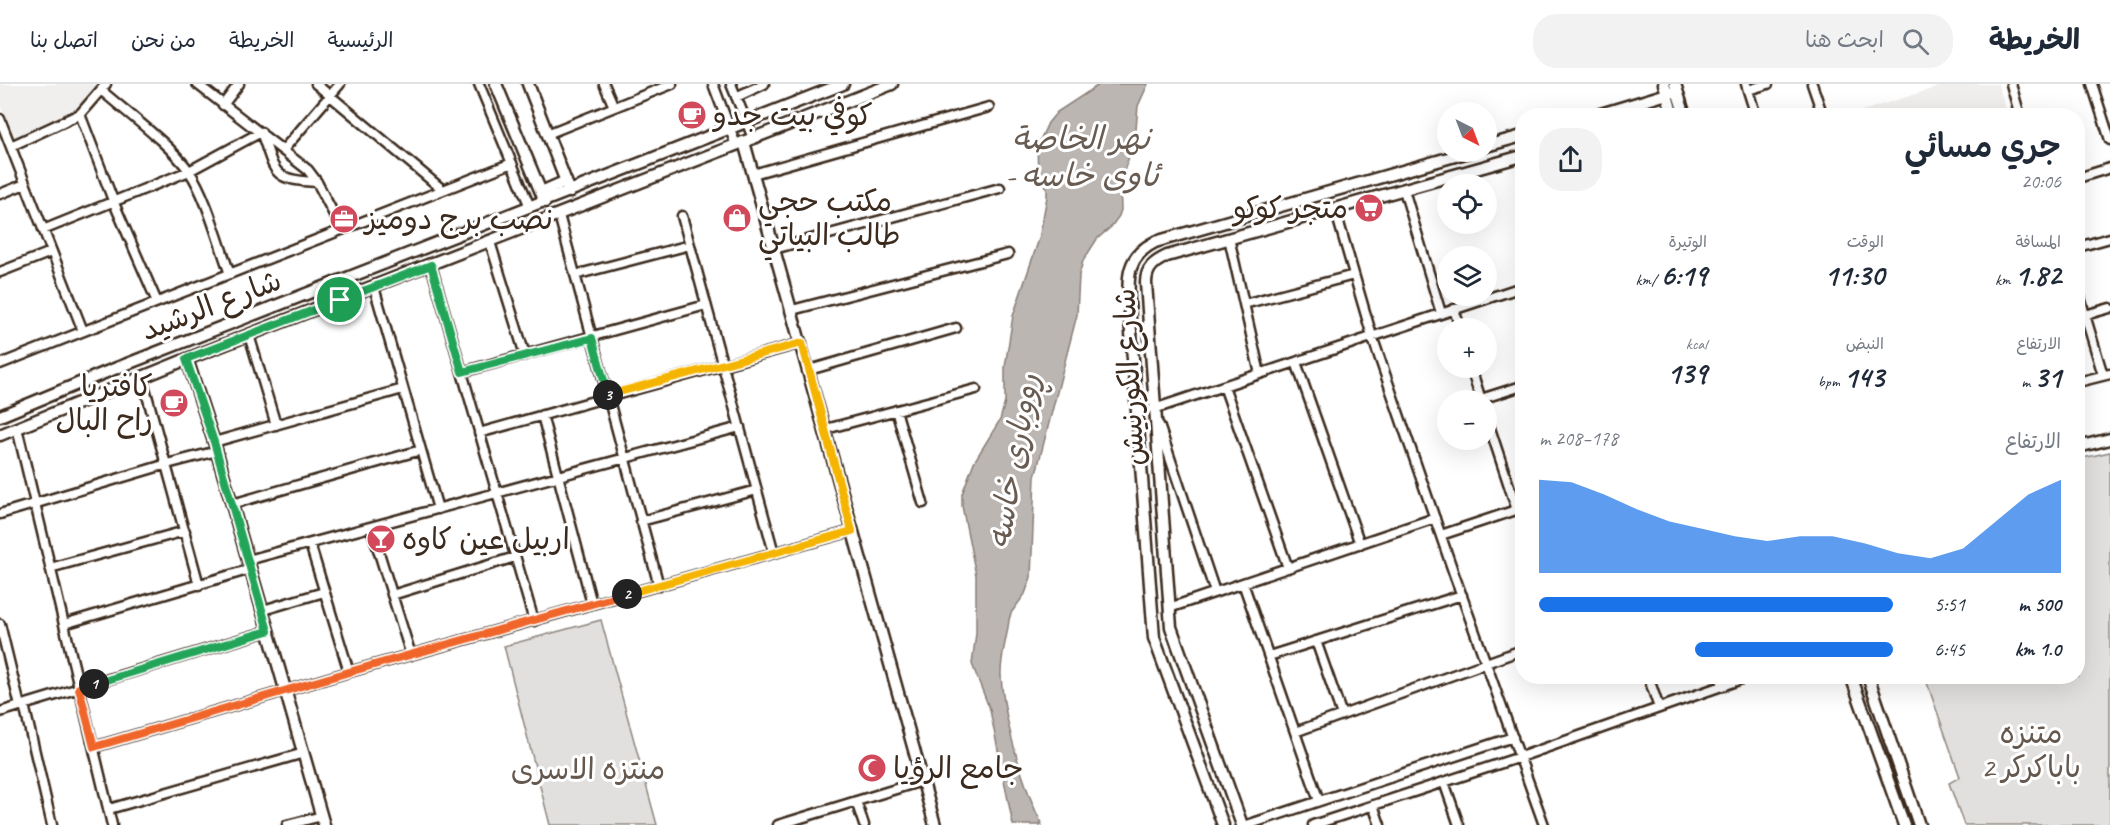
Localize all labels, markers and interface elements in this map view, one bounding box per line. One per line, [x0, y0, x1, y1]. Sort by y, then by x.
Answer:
search box [1533, 14, 1953, 68]
text: الخريطة [1989, 22, 2080, 57]
icon: search [1899, 25, 1932, 58]
text: ابحث هنا [1805, 26, 1884, 54]
text: اتصل بنا [30, 27, 98, 53]
text: من نحن [131, 27, 196, 53]
text: الخريطة [229, 27, 295, 53]
text: الرئيسية [328, 27, 393, 53]
place label: كوفي بيت جدو [711, 96, 873, 136]
cafe icon: كوفي بيت جدو [676, 99, 708, 131]
north arrow [1437, 102, 1497, 162]
map controls [1437, 102, 1497, 450]
water label: نهر الخاصة - ئاوی خاسە [1003, 118, 1163, 196]
text: جري مسائي [1904, 125, 2061, 167]
button: share [1539, 128, 1602, 191]
text: 20:06 [2021, 169, 2061, 194]
button: locate [1437, 174, 1497, 234]
place label: مكتب حجي طالب البياتي [758, 182, 901, 261]
place label: متجر كوكو [1231, 189, 1348, 227]
supermarket icon: متجر كوكو [1353, 192, 1385, 224]
place label: نصب برج دوميز [362, 200, 553, 239]
shop icon: مكتب حجي طالب البياتي [721, 202, 753, 234]
office icon: نصب برج دوميز [328, 203, 360, 235]
text: الوتيرة [1668, 232, 1707, 252]
text: الوقت [1847, 232, 1884, 252]
text: المسافة [2015, 232, 2061, 252]
button: layers [1437, 246, 1497, 306]
text: 6:19 [1660, 256, 1707, 294]
text: 11:30 [1824, 256, 1884, 294]
text: 1.82 [2015, 256, 2061, 294]
street label: شارع الرشيد [135, 261, 287, 351]
text: /km [1635, 270, 1660, 290]
text: km [1995, 270, 2015, 290]
pin [314, 274, 365, 325]
icon: arrive [323, 283, 356, 316]
street label: شارع الكورنيش [1105, 287, 1155, 467]
button: + [1437, 318, 1497, 378]
text: kcal [1686, 334, 1707, 354]
text: النبض [1846, 334, 1884, 354]
text: الارتفاع [2016, 334, 2061, 354]
text: 139 [1667, 354, 1707, 392]
text: 143 [1844, 358, 1884, 396]
text: 31 [2034, 358, 2061, 396]
place label: كافتريا راح البال [55, 367, 153, 439]
water label: ڕووباری خاسە [978, 370, 1055, 553]
text: bpm [1818, 372, 1844, 392]
text: m [2021, 372, 2034, 392]
pin: 3 [593, 380, 623, 410]
text: 3 [604, 385, 612, 405]
cafe icon: كافتريا راح البال [158, 387, 190, 419]
button: − [1437, 390, 1497, 450]
text: 178–208 m [1539, 426, 1618, 451]
text: الارتفاع [2005, 429, 2061, 454]
place label: اربيل عين كاوه [402, 520, 570, 558]
bar icon: اربيل عين كاوه [365, 523, 397, 555]
pin: 2 [612, 579, 642, 609]
text: 2 [623, 584, 631, 604]
text: 5:51 [1934, 592, 1965, 617]
text: 500 m [2018, 592, 2061, 617]
text: 6:45 [1934, 637, 1965, 662]
text: 1.0 km [2014, 637, 2061, 662]
pin: 1 [79, 669, 109, 699]
text: 1 [90, 674, 98, 694]
park label: متنزه باباكركر 2 [1981, 714, 2081, 786]
place label: جامع الرؤيا [893, 749, 1024, 790]
park label: منتزه الاسرى [511, 750, 665, 788]
mosque icon: جامع الرؤيا [856, 752, 888, 784]

